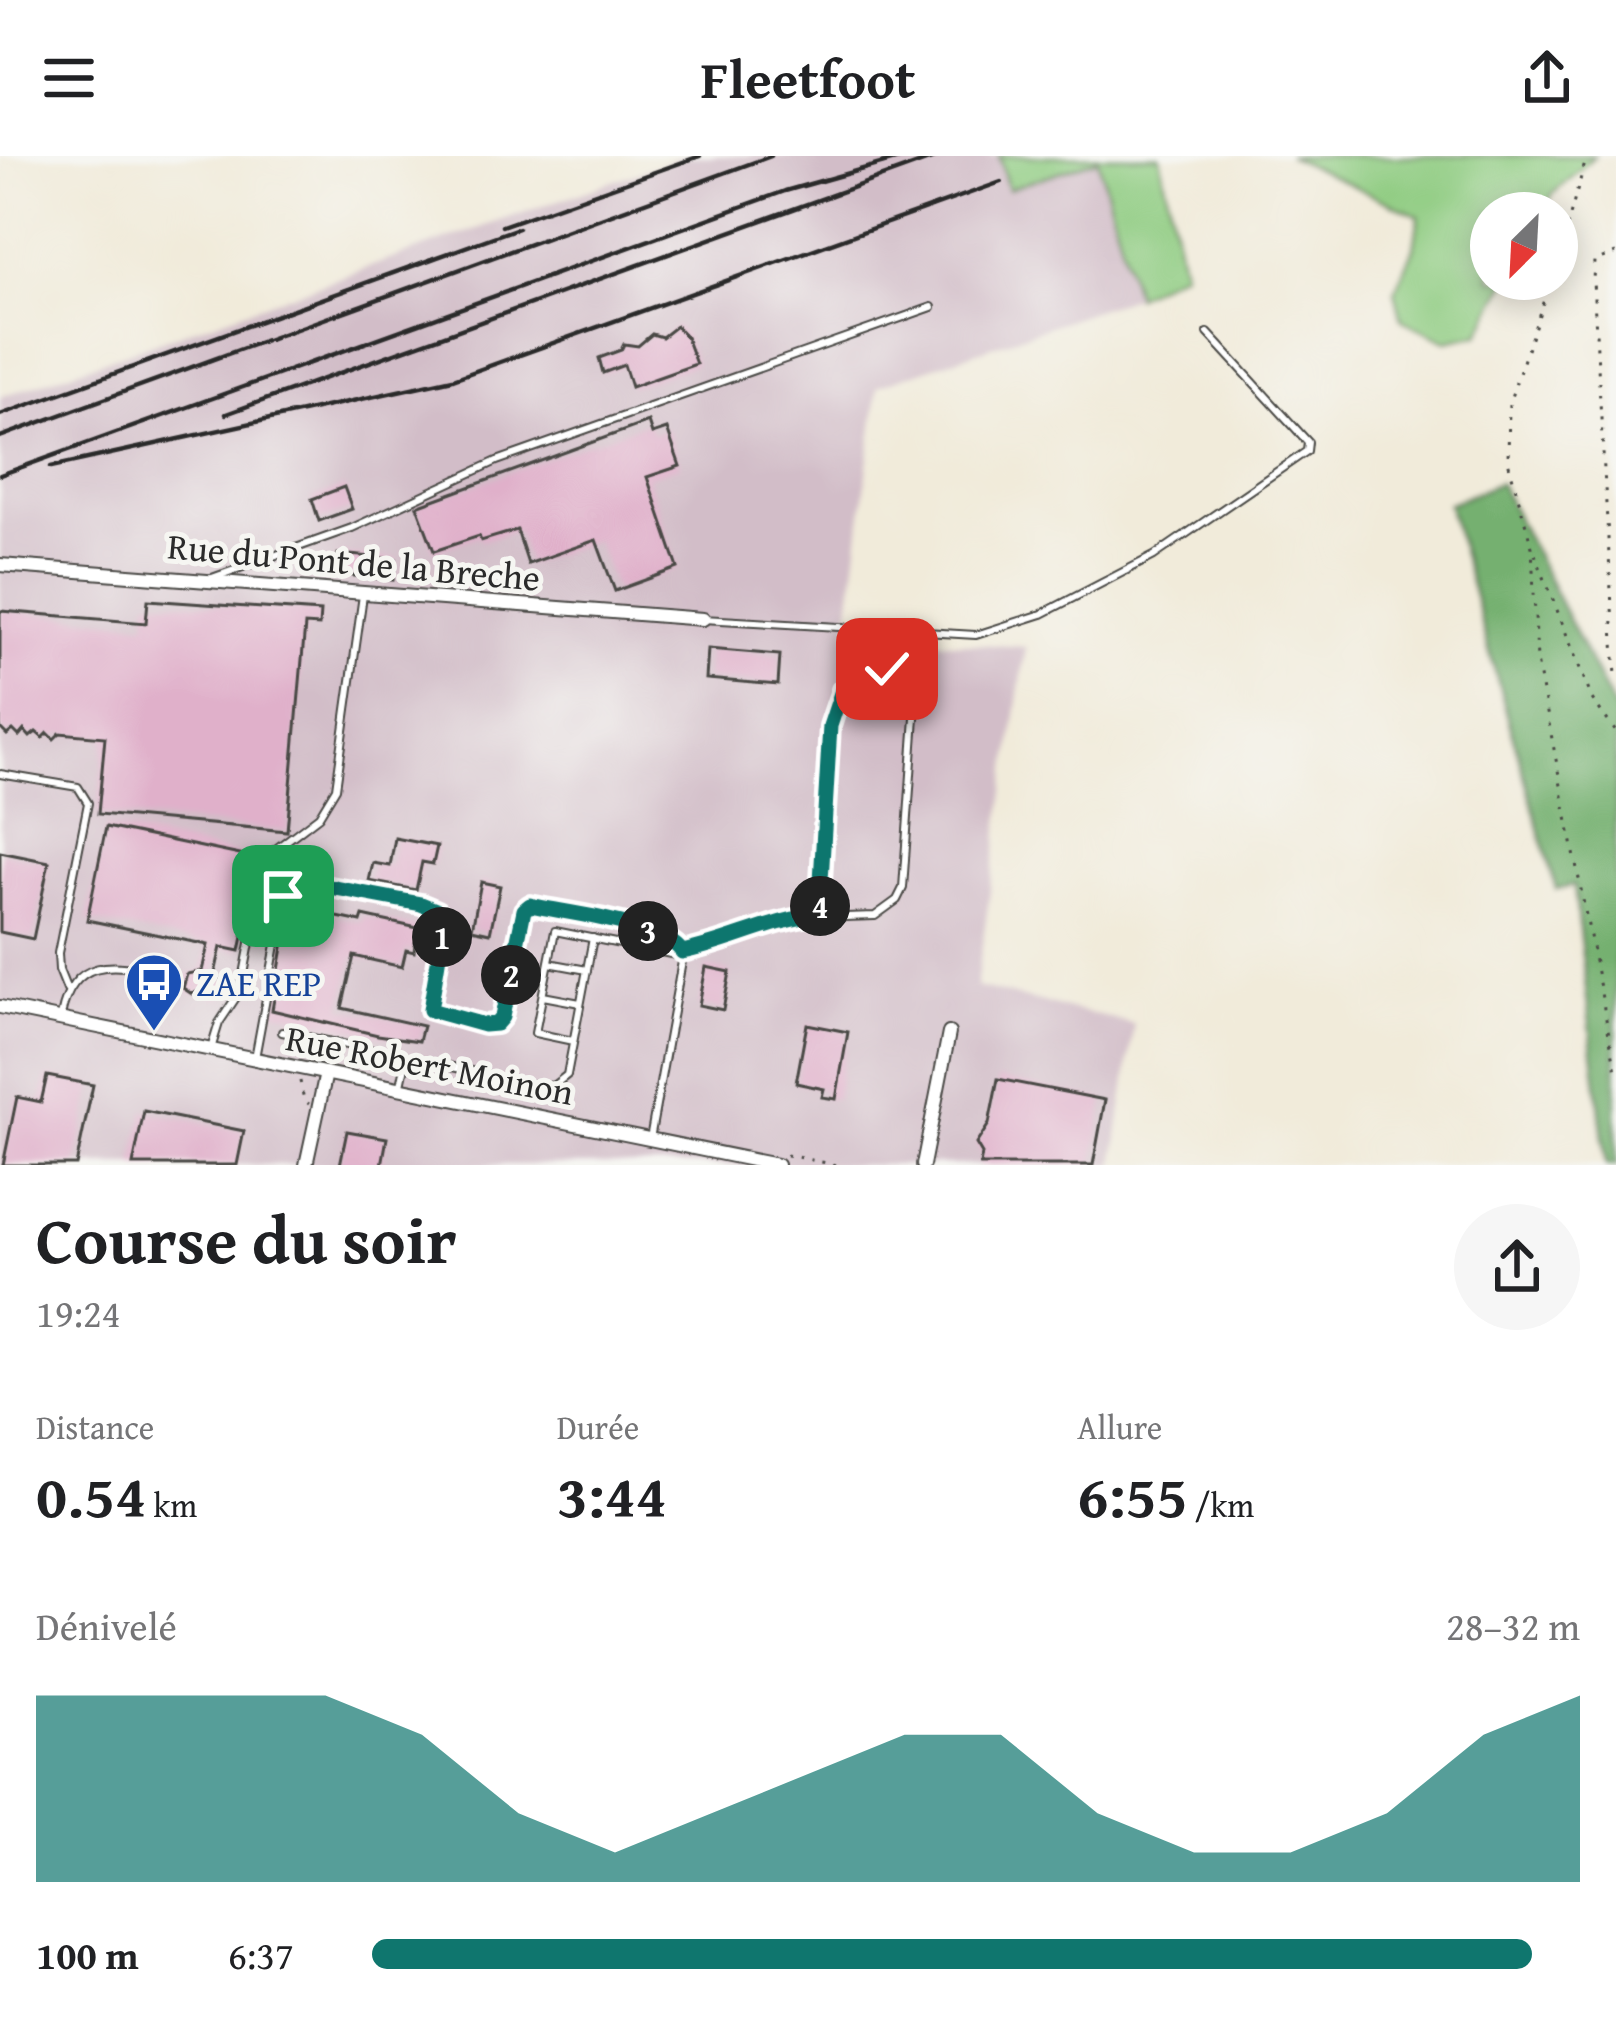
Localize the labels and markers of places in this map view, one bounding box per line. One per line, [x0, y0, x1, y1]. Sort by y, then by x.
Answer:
pin [836, 618, 938, 720]
pin [232, 845, 334, 947]
pin: 4 [790, 876, 850, 936]
pin: 3 [618, 901, 678, 961]
pin: 1 [412, 907, 472, 967]
pin: 2 [481, 945, 541, 1005]
bus stop icon: ZAE REP [123, 951, 185, 1033]
place label: ZAE REP [196, 956, 321, 1009]

